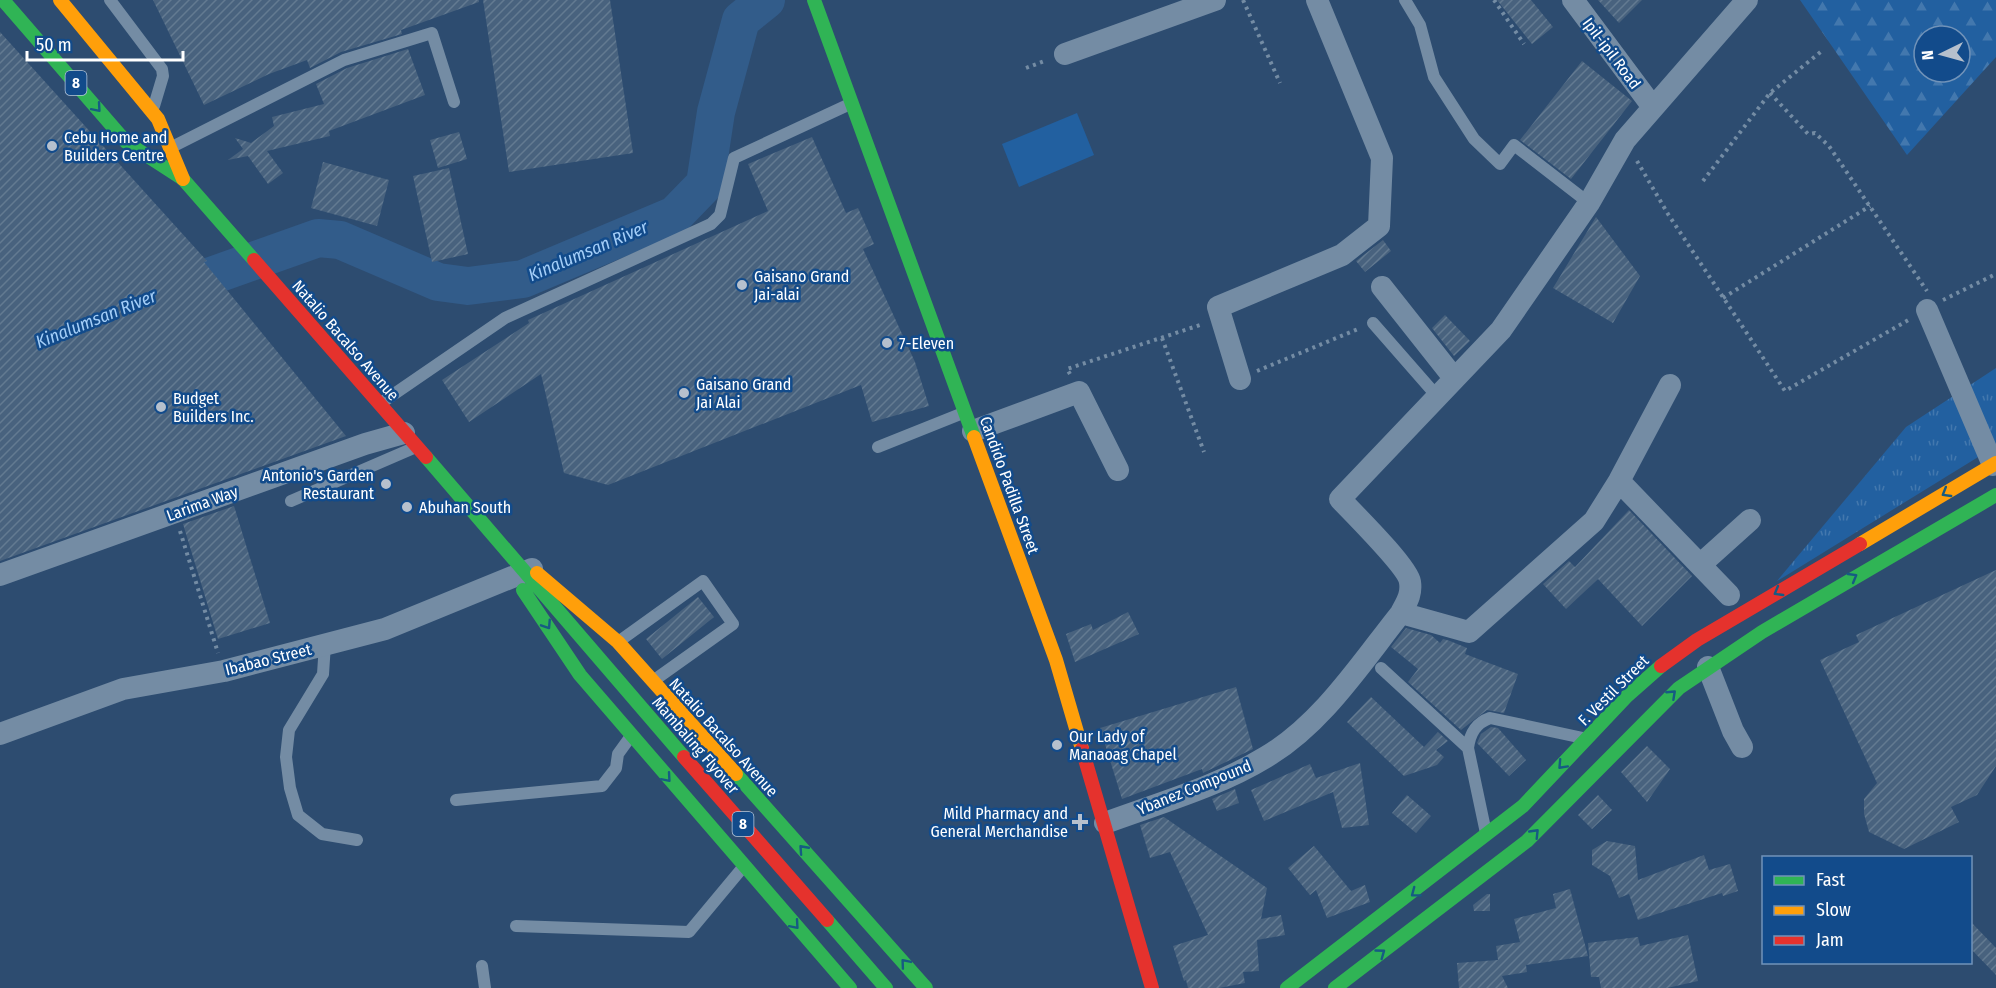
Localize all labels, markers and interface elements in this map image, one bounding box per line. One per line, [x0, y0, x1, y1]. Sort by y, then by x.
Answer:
street label: Ipil-ipil Road [1579, 14, 1645, 93]
scale bar [27, 24, 183, 62]
north arrow [1912, 24, 1972, 84]
text: 50 m [36, 34, 72, 56]
text: N [1918, 50, 1937, 61]
road number: 8 [66, 71, 86, 95]
one-way arrow [90, 101, 101, 112]
place label: Cebu Home and Builders Centre [64, 128, 167, 165]
marker: Cebu Home and Builders Centre [45, 139, 59, 153]
water label: Kinalumsan River [525, 216, 652, 286]
place label: Gaisano Grand Jai-alai [754, 267, 849, 304]
street label: Natalio Bacalso Avenue [288, 276, 403, 404]
marker: Gaisano Grand Jai-alai [735, 278, 749, 292]
water label: Kinalumsan River [32, 285, 160, 353]
place label: 7-Eleven [899, 334, 954, 353]
marker: 7-Eleven [880, 336, 894, 350]
place label: Gaisano Grand Jai Alai [696, 375, 791, 412]
marker: Gaisano Grand Jai Alai [677, 386, 691, 400]
place label: Budget Builders Inc. [173, 389, 254, 426]
marker: Budget Builders Inc. [154, 400, 168, 414]
street label: Candido Padilla Street [976, 414, 1043, 557]
place label: Antonio's Garden Restaurant [262, 466, 375, 503]
marker: Antonio's Garden Restaurant [379, 477, 393, 491]
street label: Larima Way [164, 481, 241, 525]
one-way arrow [1942, 486, 1952, 497]
place label: Abuhan South [419, 498, 511, 517]
marker: Abuhan South [400, 500, 414, 514]
one-way arrow [1847, 573, 1858, 585]
one-way arrow [1774, 585, 1784, 596]
one-way arrow [540, 618, 551, 629]
street label: Ibabao Street [223, 639, 314, 679]
street label: F. Vestil Street [1574, 651, 1653, 730]
street label: Natalio Bacalso Avenue [665, 674, 782, 801]
one-way arrow [1665, 691, 1676, 702]
street label: Mambaling Flyover [648, 693, 743, 798]
place label: Our Lady of Manaoag Chapel [1069, 727, 1177, 764]
marker: Our Lady of Manaoag Chapel [1050, 738, 1064, 752]
street label: Ybanez Compound [1134, 756, 1254, 819]
one-way arrow [1558, 759, 1569, 769]
one-way arrow [660, 771, 671, 782]
place label: Mild Pharmacy and General Merchandise [931, 804, 1068, 841]
road number: 8 [732, 812, 754, 836]
marker: Mild Pharmacy and General Merchandise [1073, 815, 1087, 829]
one-way arrow [1528, 830, 1539, 840]
one-way arrow [799, 845, 810, 856]
legend [1762, 856, 1972, 964]
text: Fast [1816, 869, 1845, 891]
one-way arrow [1411, 886, 1422, 897]
text: Slow [1816, 899, 1851, 921]
one-way arrow [788, 918, 799, 929]
text: Jam [1816, 929, 1844, 951]
one-way arrow [1375, 949, 1386, 960]
one-way arrow [901, 959, 912, 970]

